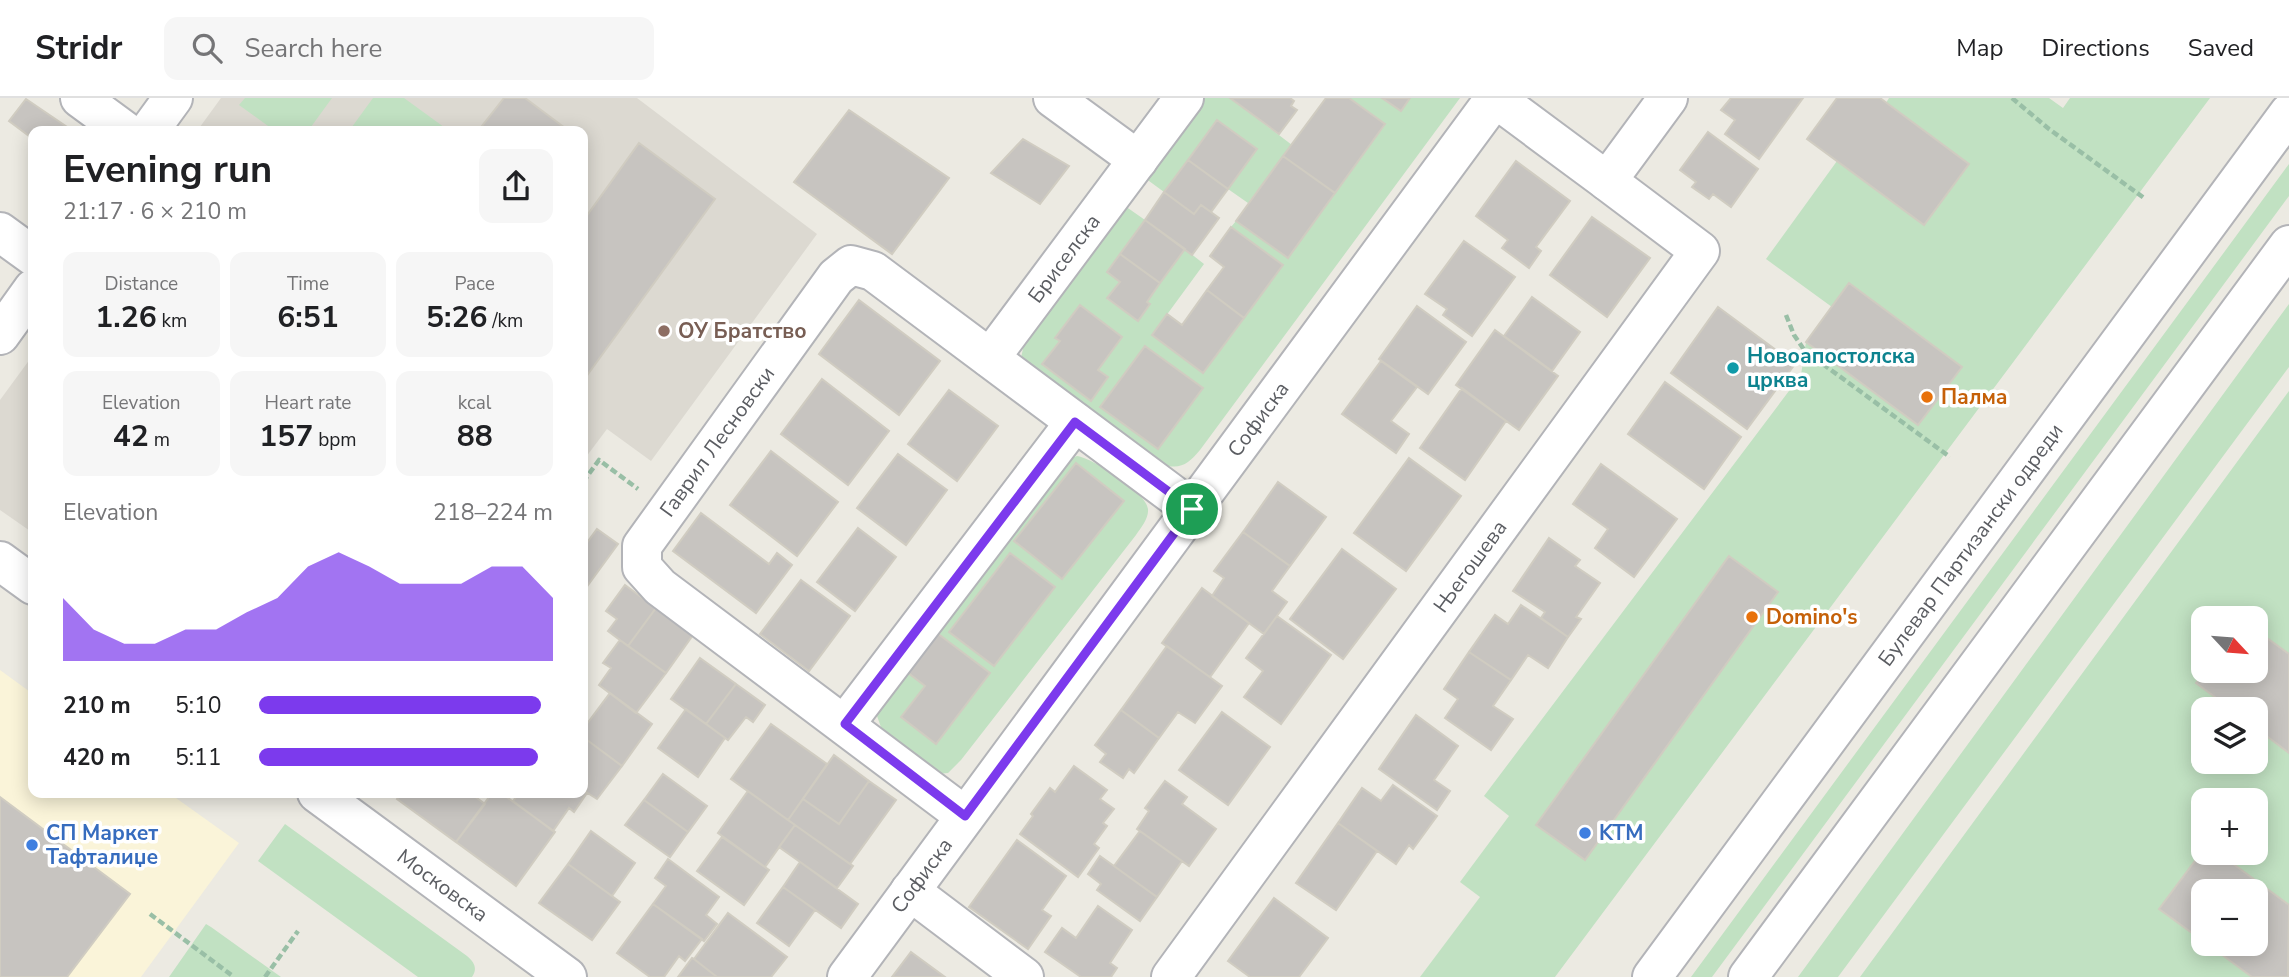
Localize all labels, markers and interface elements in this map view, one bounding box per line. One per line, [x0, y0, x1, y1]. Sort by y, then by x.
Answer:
search box [164, 17, 654, 80]
text: Stridr [35, 26, 122, 71]
icon: search [188, 29, 226, 67]
text: Search here [244, 31, 382, 66]
text: Map [1956, 32, 2003, 64]
text: Directions [2041, 32, 2150, 64]
text: Saved [2188, 32, 2254, 64]
text: Evening run [63, 144, 272, 195]
button: share [479, 149, 553, 223]
text: 21:17 · 6 × 210 m [63, 196, 247, 227]
street label: Бриселска [1022, 208, 1107, 309]
text: Distance [104, 271, 178, 297]
text: Time [287, 271, 329, 297]
text: Pace [454, 271, 495, 297]
text: 1.26 [95, 297, 157, 338]
text: 6:51 [277, 297, 339, 338]
text: 5:26 [426, 297, 487, 338]
text: km [157, 308, 187, 334]
text: /km [487, 308, 523, 334]
place label: ОУ Братство [678, 317, 807, 345]
marker: ОУ Братство [656, 323, 672, 339]
place label: Новоапостолска црква [1747, 342, 1915, 394]
marker: Новоапостолска црква [1725, 360, 1741, 376]
street label: Гаврил Лесновски [653, 361, 781, 523]
street label: Софиска [1221, 376, 1295, 463]
place label: Палма [1941, 383, 2008, 411]
marker: Палма [1919, 389, 1935, 405]
text: Elevation [102, 390, 181, 416]
text: Heart rate [265, 390, 351, 416]
text: kcal [458, 390, 492, 416]
text: 42 [113, 416, 149, 457]
text: 157 [259, 416, 313, 457]
text: 88 [457, 416, 493, 457]
street label: Булевар Партизански одреди [1872, 418, 2070, 672]
text: m [149, 427, 170, 453]
text: bpm [313, 427, 357, 453]
pin [1162, 479, 1222, 539]
icon: arrive [1173, 490, 1211, 528]
text: Elevation [63, 497, 158, 528]
text: 218–224 m [433, 497, 553, 528]
street label: Његошева [1427, 515, 1513, 618]
place label: Domino's [1766, 603, 1858, 631]
north arrow [2191, 606, 2268, 682]
map controls [2191, 606, 2268, 956]
marker: Domino's [1744, 609, 1760, 625]
text: 210 m [63, 690, 131, 721]
text: 5:10 [175, 690, 222, 721]
button: layers [2191, 697, 2268, 774]
text: 420 m [63, 742, 131, 773]
text: 5:11 [175, 742, 222, 773]
button: + [2191, 788, 2268, 865]
place label: СП Маркет Тафталиџе [46, 819, 158, 871]
place label: KTM [1599, 819, 1643, 847]
marker: KTM [1577, 825, 1593, 841]
street label: Софиска [885, 832, 959, 919]
marker: СП Маркет Тафталиџе [24, 837, 40, 853]
street label: Московска [391, 843, 494, 928]
button: − [2191, 879, 2268, 956]

